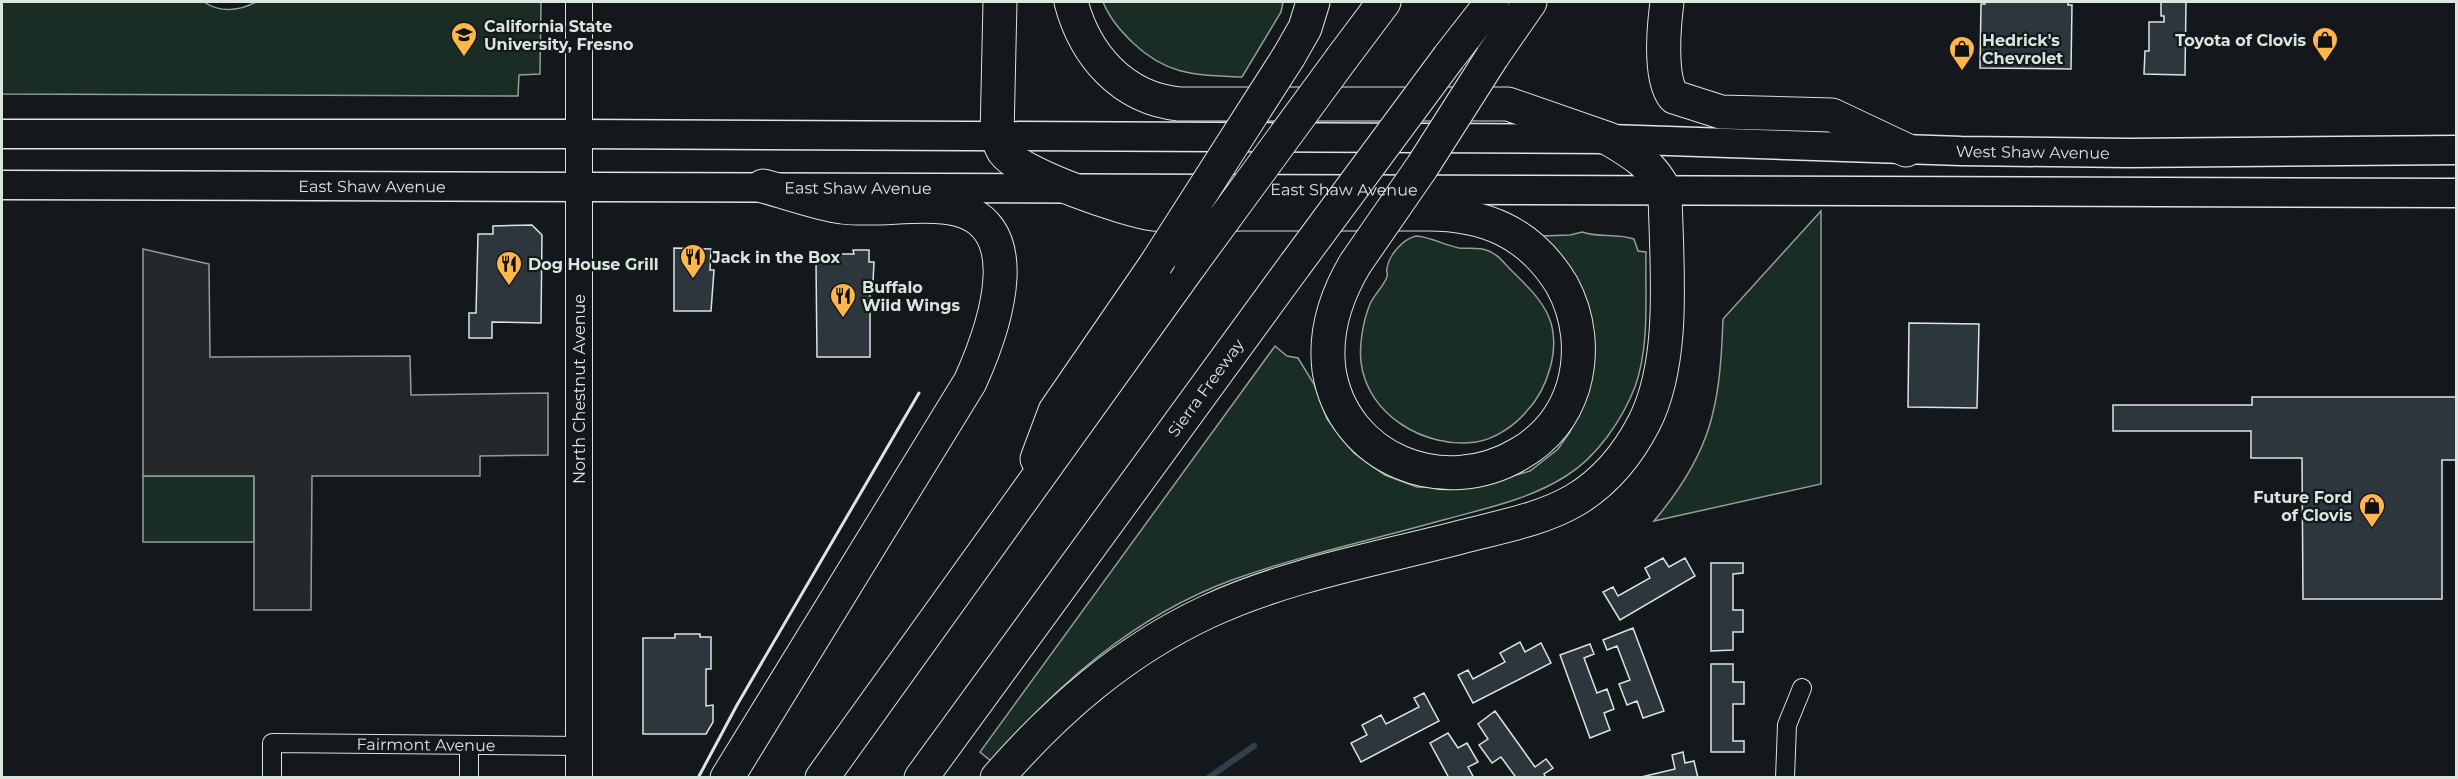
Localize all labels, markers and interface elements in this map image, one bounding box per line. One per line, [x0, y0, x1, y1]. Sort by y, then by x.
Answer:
place label: California State University, Fresno [484, 17, 633, 54]
school or university icon: California State University, Fresno [449, 20, 479, 58]
shop icon: Toyota of Clovis [2310, 25, 2340, 63]
place label: Hedrick's Chevrolet [1982, 31, 2063, 68]
place label: Toyota of Clovis [2175, 31, 2306, 50]
shop icon: Hedrick's Chevrolet [1947, 34, 1977, 72]
street label: West Shaw Avenue [1956, 141, 2110, 162]
street label: East Shaw Avenue [298, 176, 446, 196]
street label: East Shaw Avenue [784, 178, 932, 198]
street label: East Shaw Avenue [1270, 180, 1418, 199]
restaurant icon: Jack in the Box [678, 242, 708, 280]
place label: Jack in the Box [711, 248, 841, 267]
restaurant icon: Dog House Grill [494, 249, 524, 287]
place label: Dog House Grill [528, 255, 659, 274]
place label: Buffalo Wild Wings [862, 278, 960, 315]
restaurant icon: Buffalo Wild Wings [828, 281, 858, 319]
street label: North Chestnut Avenue [570, 294, 589, 484]
street label: Sierra Freeway [1164, 335, 1248, 440]
place label: Future Ford of Clovis [2253, 488, 2352, 525]
shop icon: Future Ford of Clovis [2357, 491, 2387, 529]
street label: Fairmont Avenue [356, 734, 496, 755]

